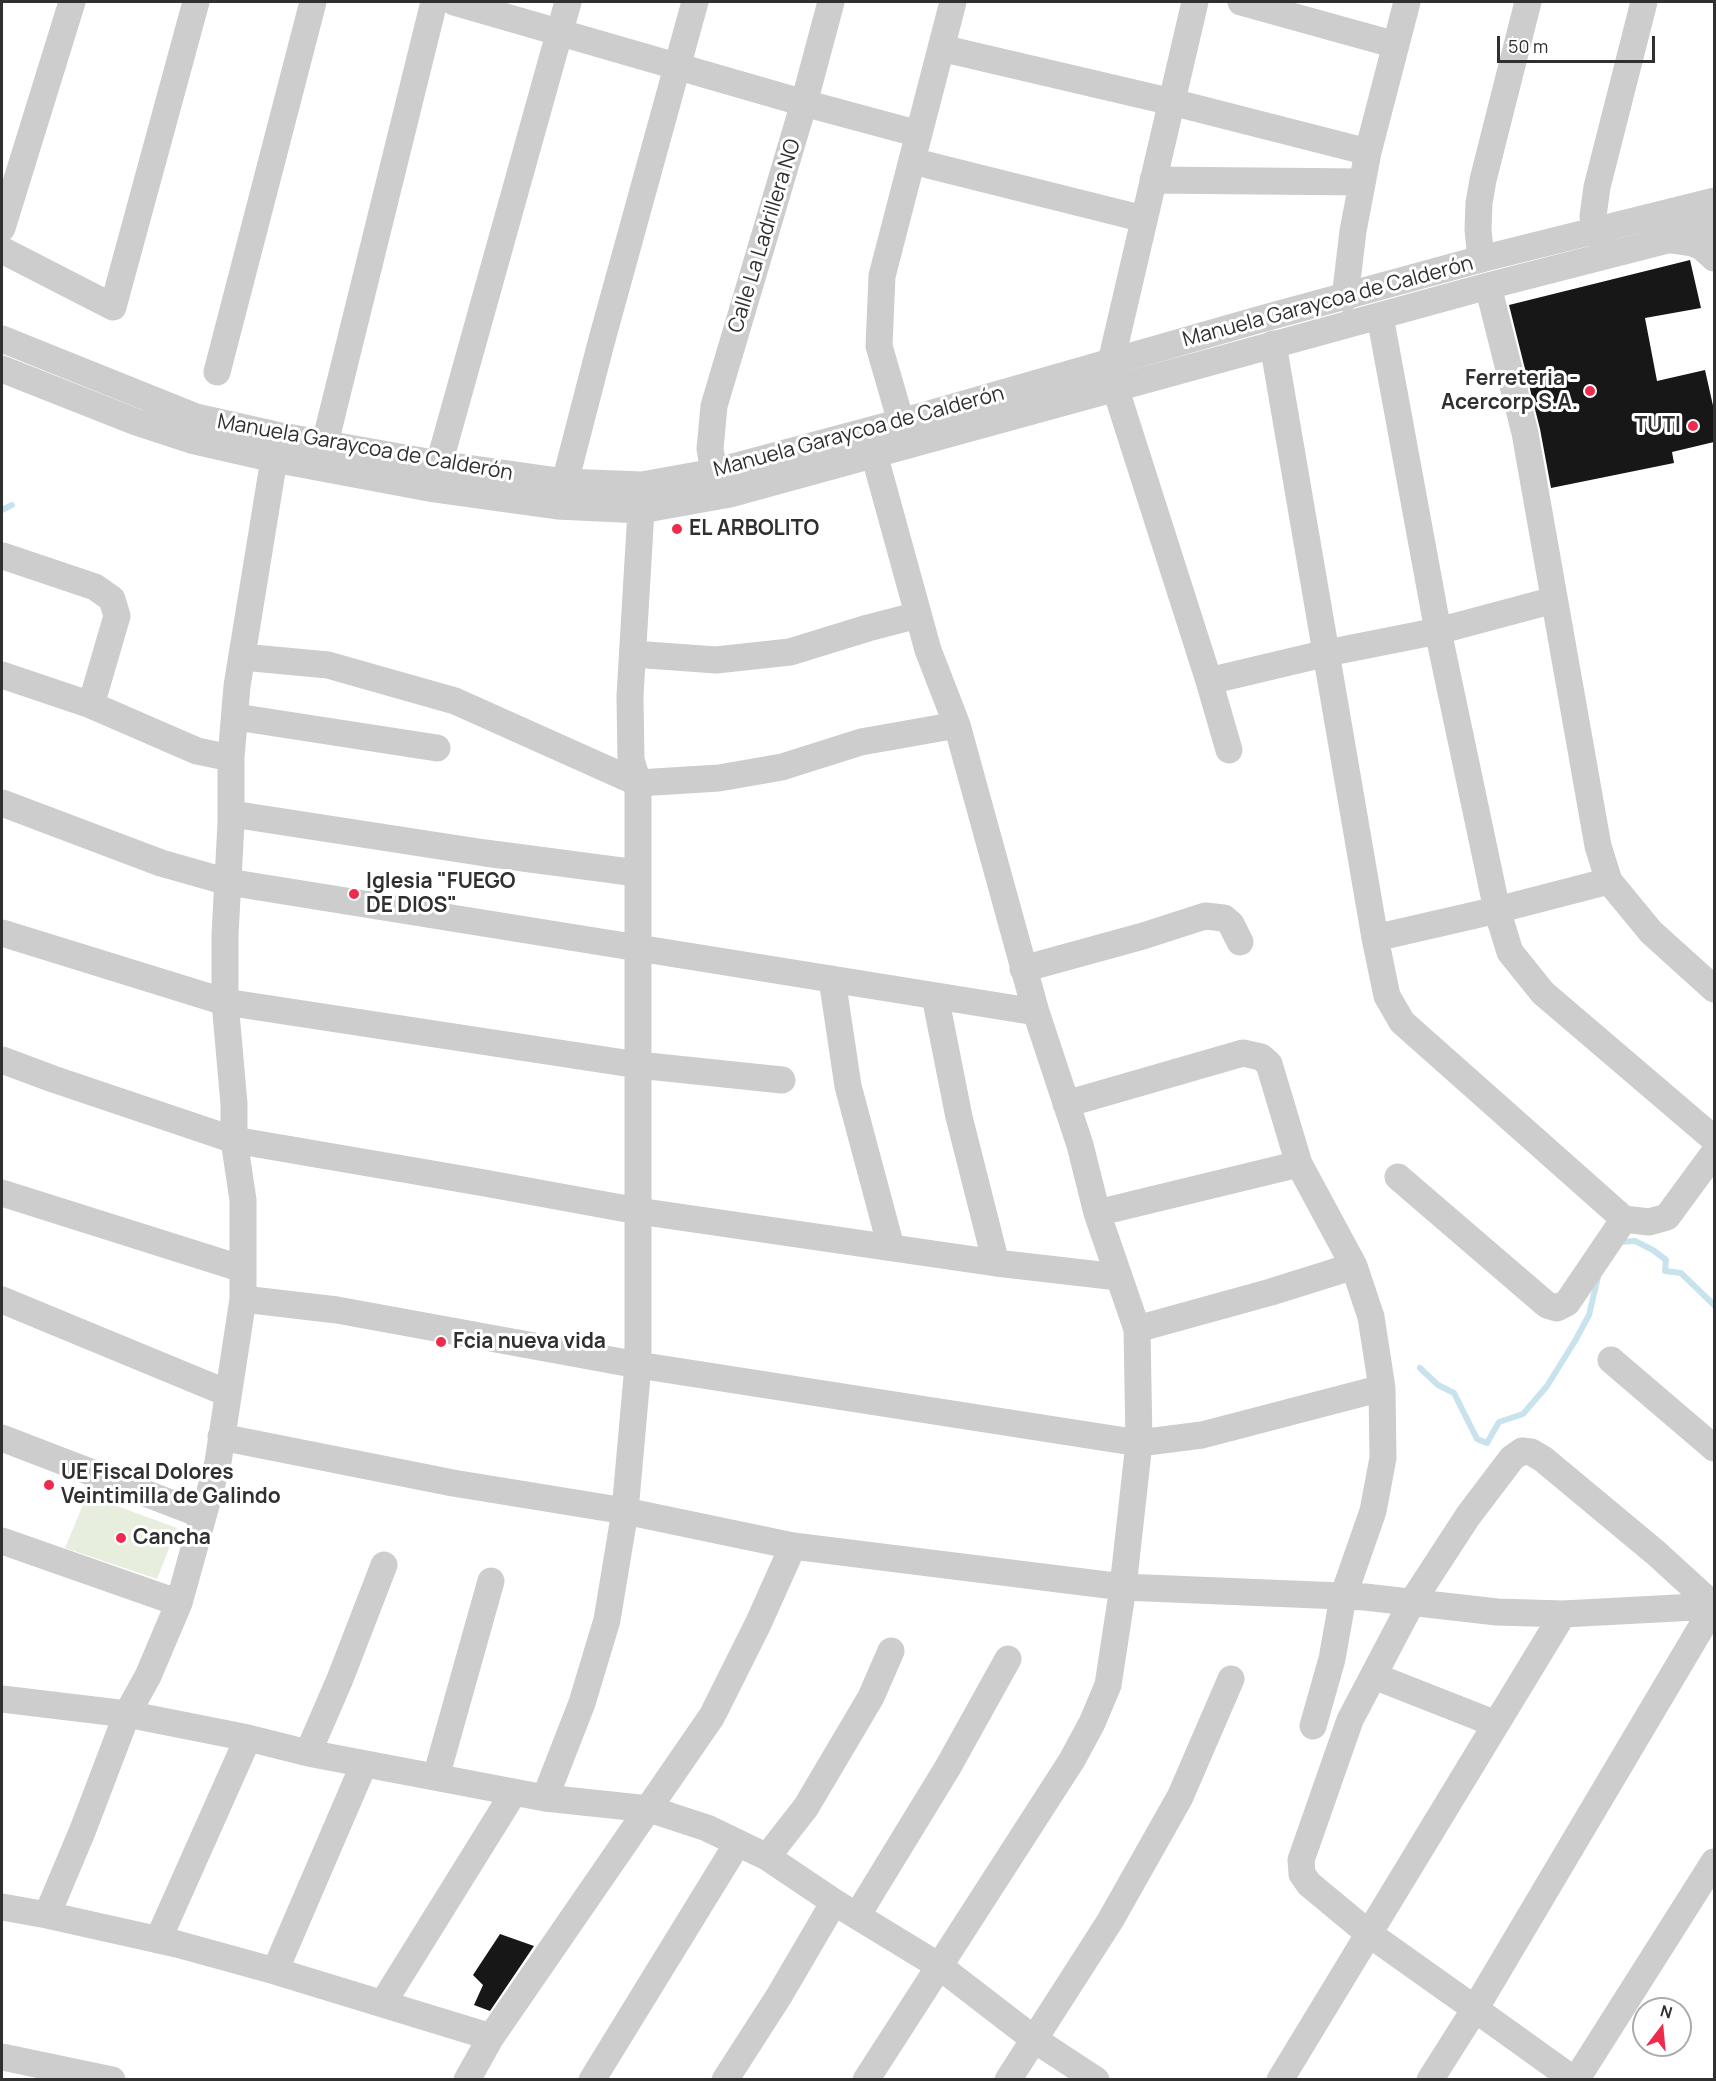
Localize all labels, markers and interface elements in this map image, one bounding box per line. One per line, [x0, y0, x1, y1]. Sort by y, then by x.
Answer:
scale bar [1500, 24, 1658, 62]
text: 50 m [1508, 34, 1548, 58]
street label: Calle La Ladrillera NO [723, 136, 807, 336]
street label: Manuela Garaycoa de Calderón [1180, 251, 1476, 353]
place label: Ferreteria - Acercorp S.A. [1441, 366, 1578, 416]
street label: Manuela Garaycoa de Calderón [711, 381, 1007, 483]
marker: Ferreteria - Acercorp S.A. [1583, 384, 1597, 398]
street label: Manuela Garaycoa de Calderón [215, 410, 515, 486]
place label: TUTI [1635, 413, 1681, 439]
marker: TUTI [1686, 419, 1700, 433]
place label: EL ARBOLITO [689, 516, 819, 542]
marker: EL ARBOLITO [670, 522, 684, 536]
place label: Iglesia "FUEGO DE DIOS" [366, 869, 516, 919]
marker: Iglesia "FUEGO DE DIOS" [347, 887, 361, 901]
place label: Fcia nueva vida [453, 1329, 606, 1355]
marker: Fcia nueva vida [434, 1335, 448, 1349]
place label: UE Fiscal Dolores Veintimilla de Galindo [61, 1460, 281, 1510]
marker: UE Fiscal Dolores Veintimilla de Galindo [42, 1478, 56, 1492]
place label: Cancha [133, 1525, 211, 1551]
marker: Cancha [114, 1531, 128, 1545]
north arrow [1632, 1997, 1692, 2057]
text: N [1658, 1999, 1675, 2024]

